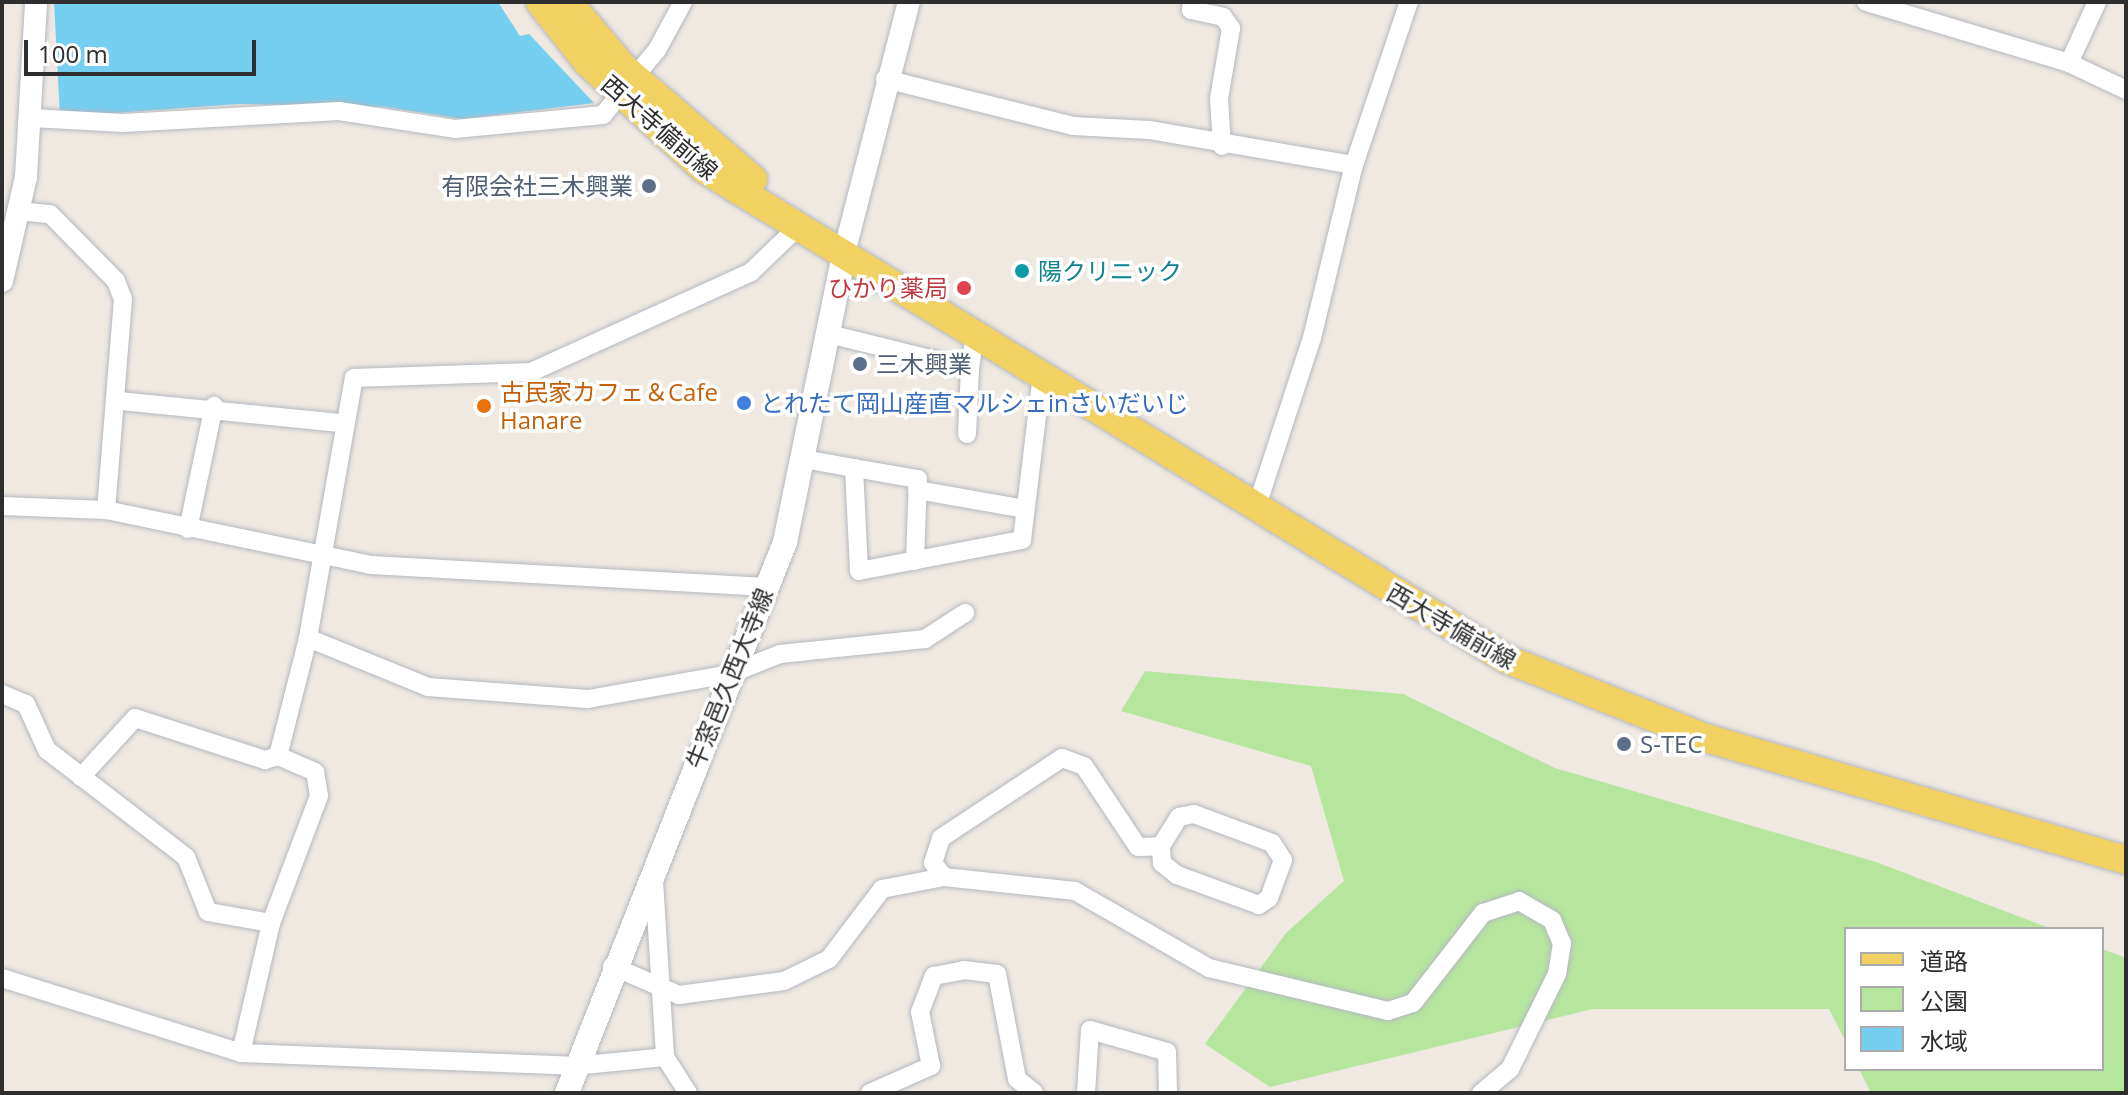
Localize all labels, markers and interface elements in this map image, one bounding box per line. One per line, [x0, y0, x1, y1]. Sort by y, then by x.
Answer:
scale bar [28, 24, 260, 74]
text: 100 m [38, 37, 108, 70]
street label: 西大寺備前線 [596, 69, 724, 185]
place label: 有限会社三木興業 [441, 172, 633, 200]
marker: 有限会社三木興業 [640, 177, 658, 195]
place label: 陽クリニック [1038, 257, 1182, 285]
marker: 陽クリニック [1013, 262, 1031, 280]
place label: ひかり薬局 [828, 274, 948, 302]
marker: ひかり薬局 [955, 279, 973, 297]
place label: 三木興業 [876, 350, 972, 378]
marker: 三木興業 [851, 355, 869, 373]
place label: 古民家カフェ＆Cafe Hanare [500, 378, 718, 434]
place label: とれたて岡山産直マルシェinさいだいじ [760, 389, 1189, 417]
marker: とれたて岡山産直マルシェinさいだいじ [735, 394, 753, 412]
marker: 古民家カフェ＆Cafe Hanare [475, 397, 493, 415]
street label: 西大寺備前線 [1382, 578, 1522, 674]
street label: 牛窓邑久西大寺線 [680, 584, 778, 772]
place label: S-TEC [1640, 730, 1703, 758]
marker: S-TEC [1615, 735, 1633, 753]
legend [1844, 927, 2104, 1071]
text: 道路 [1920, 944, 1968, 977]
text: 公園 [1920, 984, 1968, 1017]
text: 水域 [1920, 1024, 1968, 1057]

